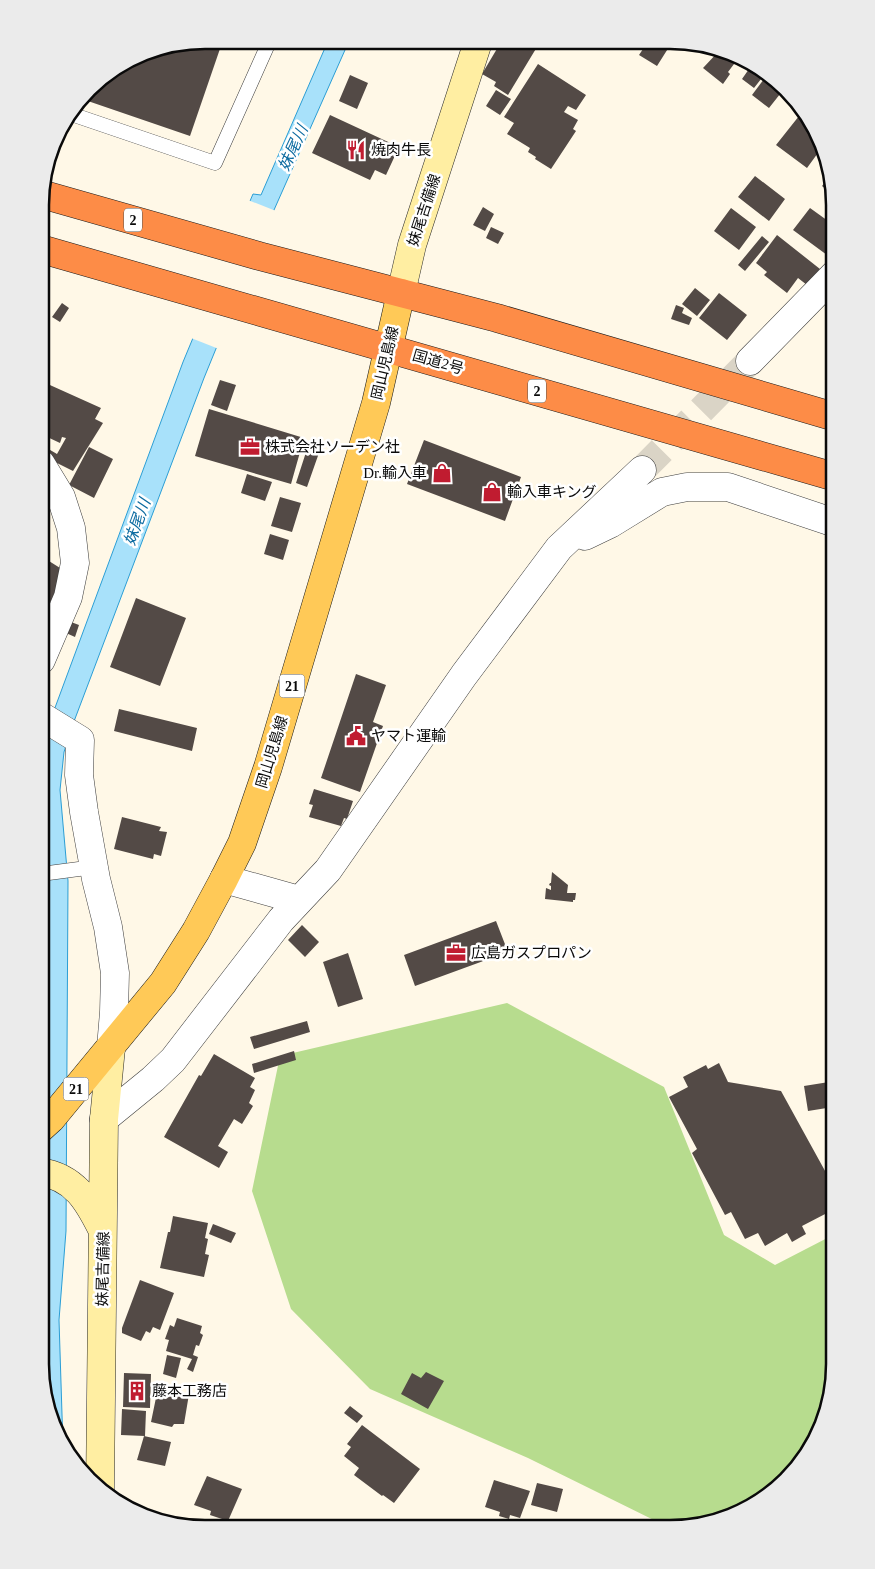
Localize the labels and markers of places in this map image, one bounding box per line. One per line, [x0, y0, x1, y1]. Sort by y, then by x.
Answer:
restaurant icon: 焼肉牛長 [345, 139, 367, 161]
place label: 焼肉牛長 [371, 142, 431, 158]
office icon: 株式会社ソーデン社 [239, 436, 261, 458]
place label: 株式会社ソーデン社 [265, 439, 400, 455]
shop icon: Dr.輸入車 [431, 462, 453, 484]
place label: Dr.輸入車 [363, 464, 427, 481]
shop icon: 輸入車キング [481, 481, 503, 503]
place label: 輸入車キング [507, 483, 597, 500]
public building icon: ヤマト運輸 [345, 725, 367, 747]
place label: ヤマト運輸 [371, 727, 446, 744]
office icon: 広島ガスプロパン [445, 942, 467, 964]
place label: 広島ガスプロパン [471, 945, 592, 961]
building icon: 藤本工務店 [126, 1380, 148, 1402]
place label: 藤本工務店 [152, 1383, 227, 1399]

